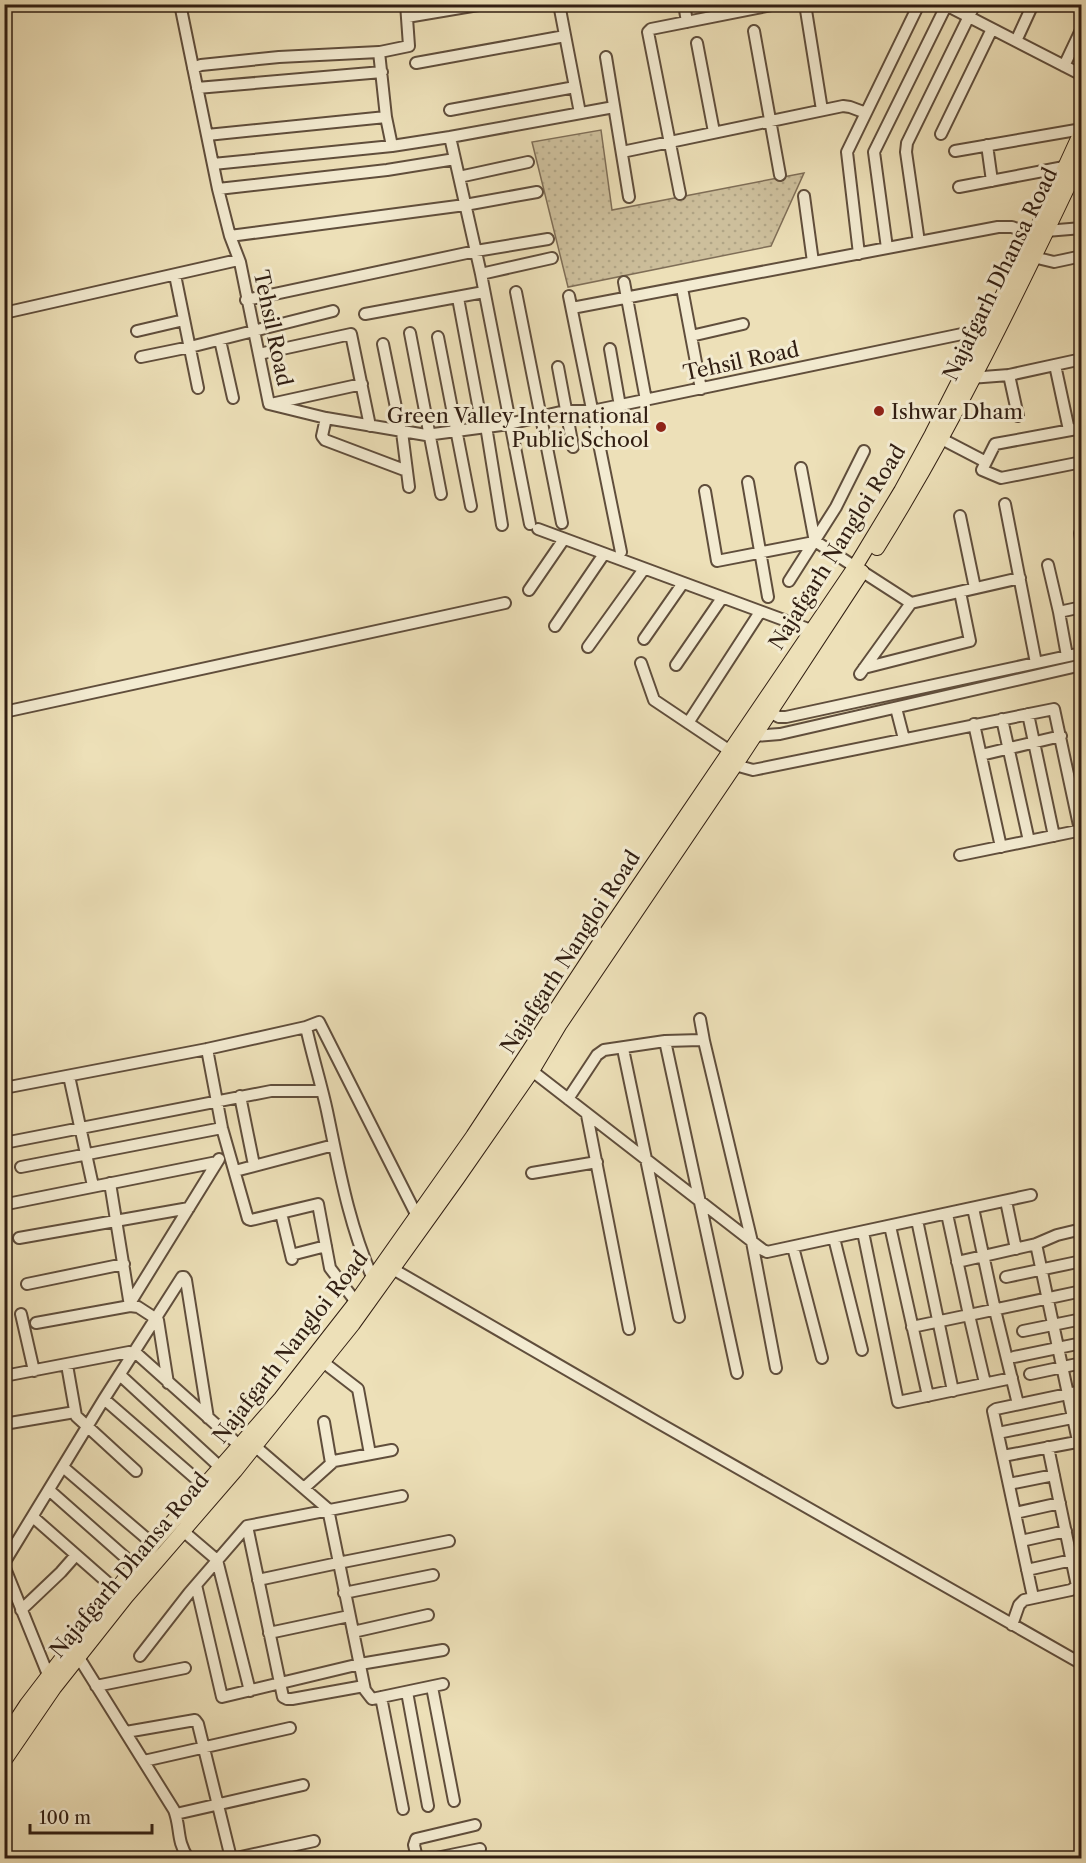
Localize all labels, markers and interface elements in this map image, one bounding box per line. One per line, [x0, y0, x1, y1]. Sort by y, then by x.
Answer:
street label: Najafgarh Dhansa Road [938, 163, 1063, 385]
street label: Tehsil Road [249, 268, 298, 388]
street label: Tehsil Road [681, 336, 801, 385]
place label: Ishwar Dham [891, 399, 1023, 424]
place label: Green Valley International Public School [387, 403, 649, 452]
marker: Ishwar Dham [872, 404, 886, 418]
marker: Green Valley International Public School [654, 420, 668, 434]
street label: Najafgarh Nangloi Road [764, 440, 911, 654]
street label: Najafgarh Nangloi Road [495, 846, 645, 1058]
street label: Najafgarh Nangloi Road [207, 1246, 373, 1448]
street label: Najafgarh Dhansa Road [44, 1467, 214, 1663]
scale bar [30, 1797, 152, 1835]
text: 100 m [39, 1807, 91, 1829]

